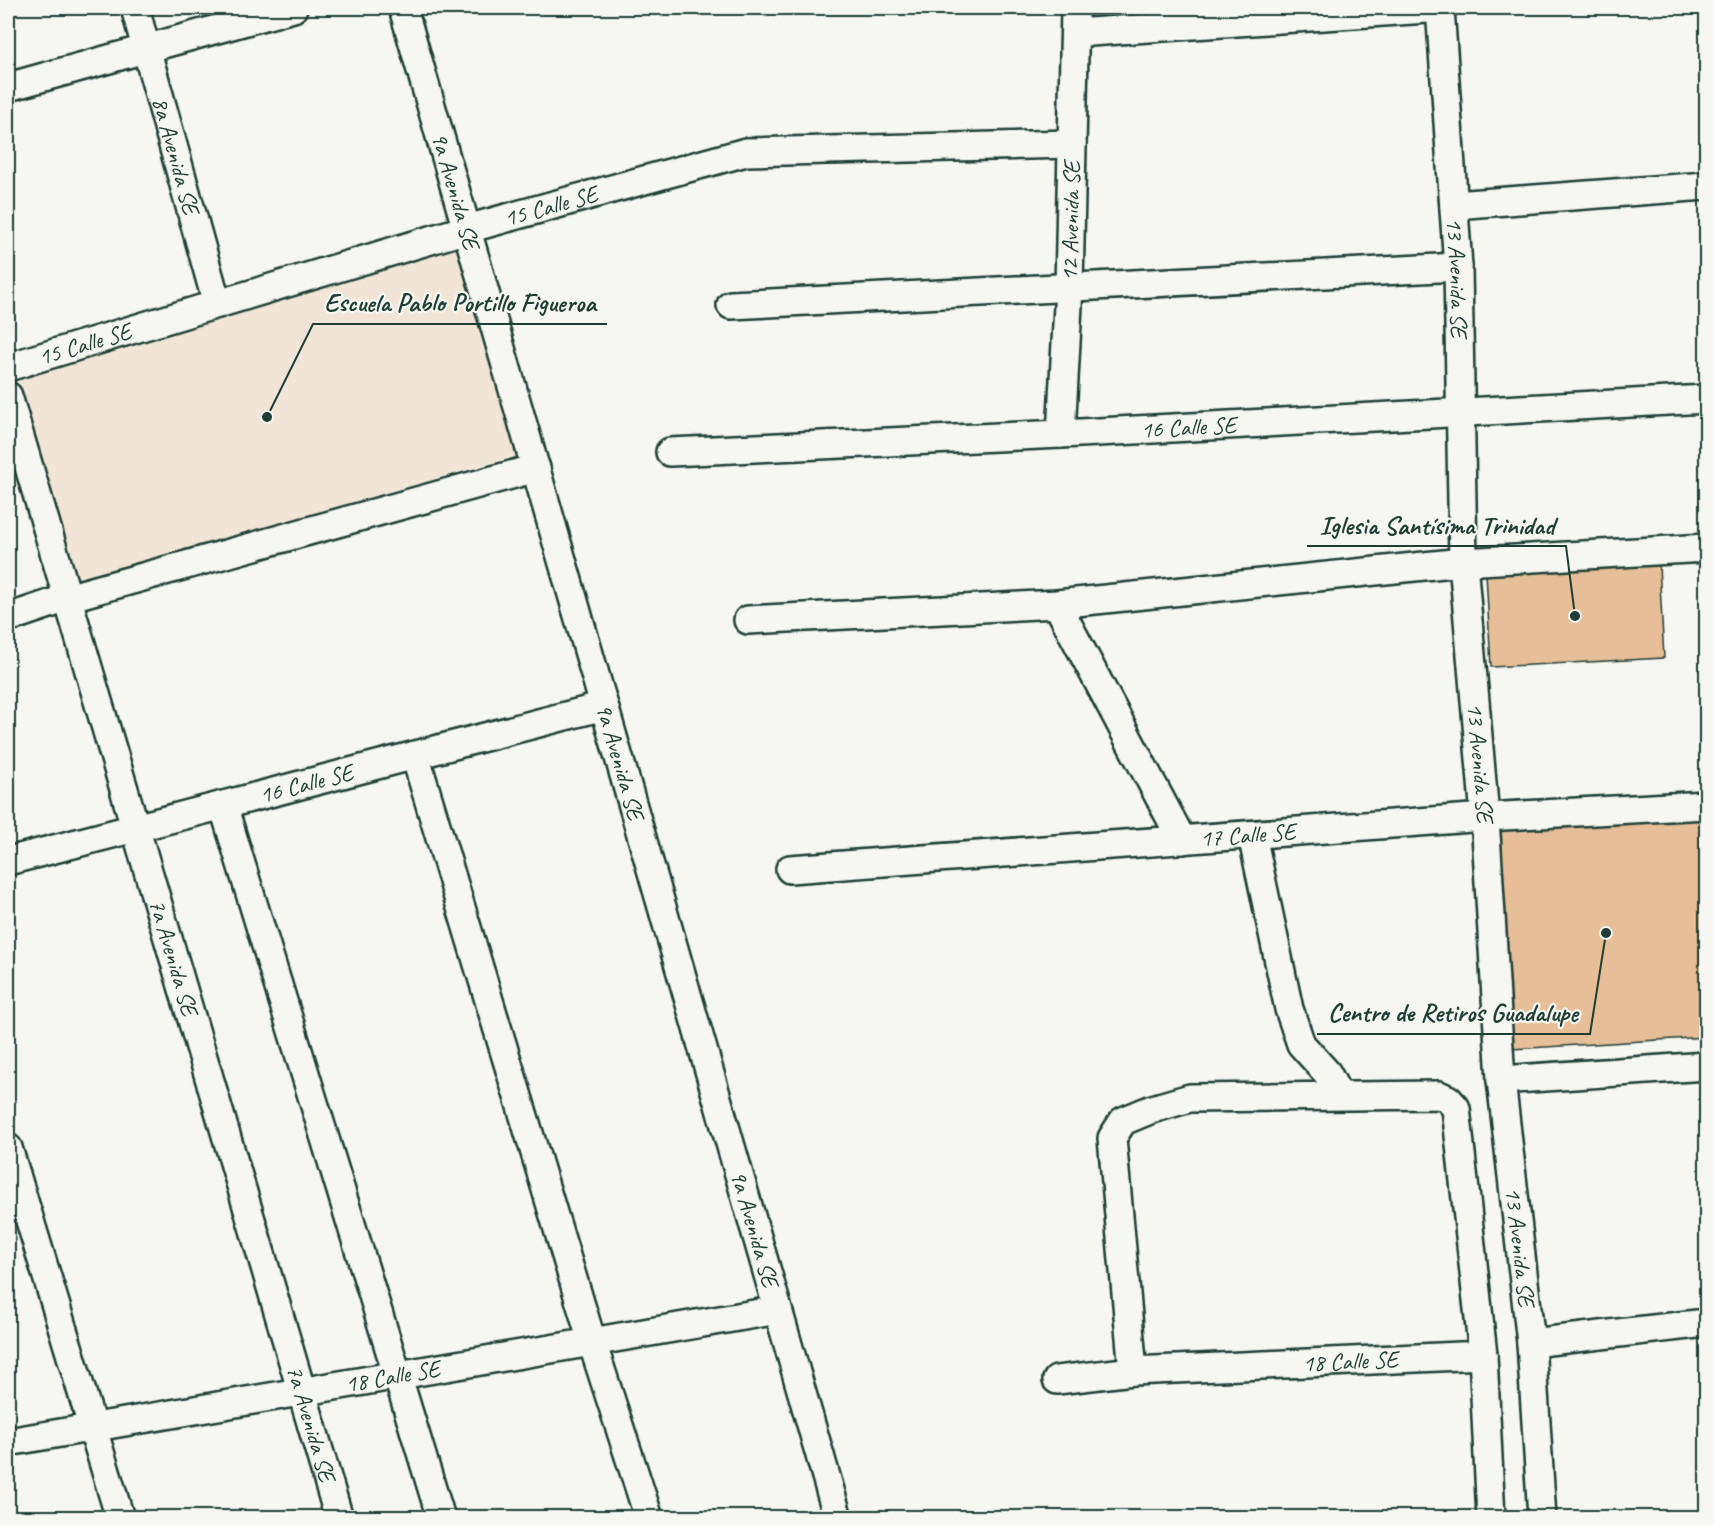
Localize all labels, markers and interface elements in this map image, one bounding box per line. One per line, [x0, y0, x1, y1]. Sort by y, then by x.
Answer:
street label: 8a Avenida SE [145, 94, 207, 220]
street label: 9a Avenida SE [425, 129, 488, 256]
street label: 12 Avenida SE [1054, 158, 1087, 281]
street label: 15 Calle SE [501, 178, 604, 233]
street label: 13 Avenida SE [1440, 217, 1474, 341]
callout: Escuela Pablo Portillo Figueroa [313, 280, 607, 324]
text: Escuela Pablo Portillo Figueroa [324, 286, 598, 319]
street label: 15 Calle SE [35, 315, 138, 372]
street label: 16 Calle SE [1140, 409, 1240, 445]
callout: Iglesia Santísima Trinidad [1307, 502, 1566, 546]
text: Iglesia Santísima Trinidad [1320, 509, 1559, 542]
street label: 9a Avenida SE [589, 700, 652, 826]
street label: 13 Avenida SE [1460, 702, 1501, 827]
street label: 16 Calle SE [256, 756, 359, 810]
street label: 17 Calle SE [1199, 816, 1300, 853]
street label: 7a Avenida SE [142, 895, 206, 1022]
callout: Centro de Retiros Guadalupe [1317, 990, 1590, 1034]
text: Centro de Retiros Guadalupe [1328, 996, 1580, 1029]
street label: 9a Avenida SE [724, 1167, 787, 1293]
street label: 13 Avenida SE [1498, 1186, 1542, 1311]
street label: 18 Calle SE [1302, 1344, 1402, 1378]
street label: 18 Calle SE [343, 1353, 445, 1399]
street label: 7a Avenida SE [280, 1361, 343, 1488]

